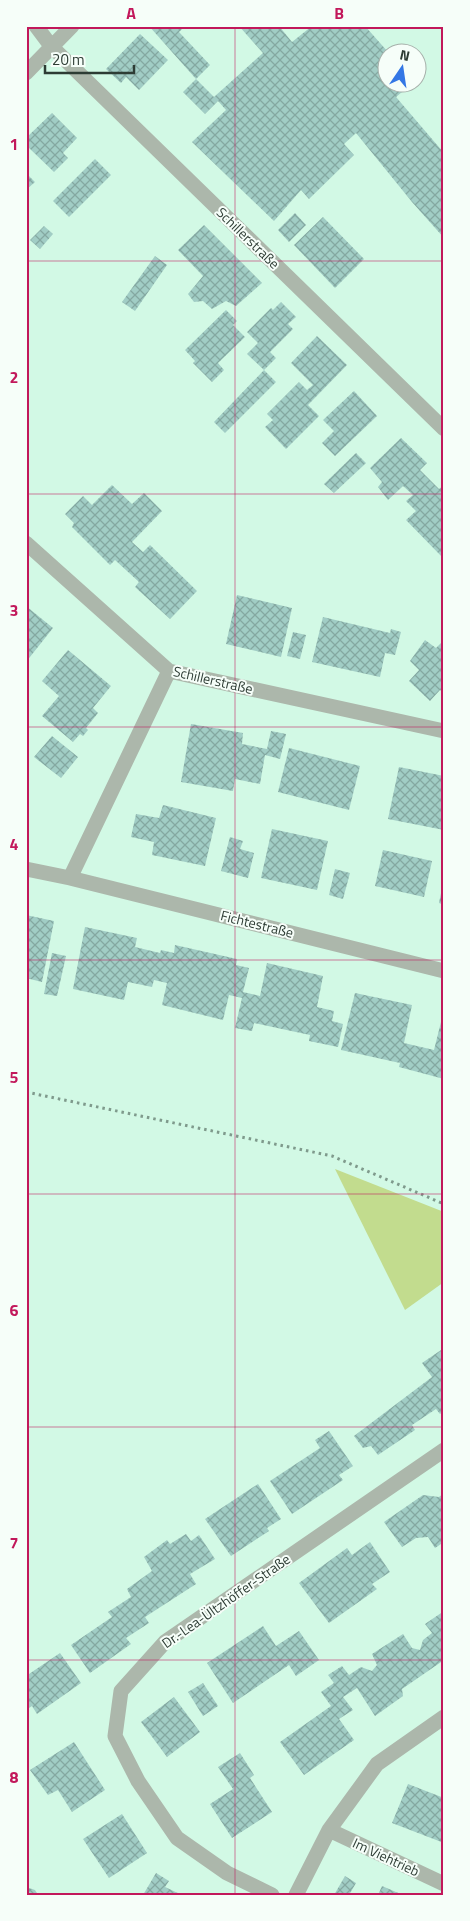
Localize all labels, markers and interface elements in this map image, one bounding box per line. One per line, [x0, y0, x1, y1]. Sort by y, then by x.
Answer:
text: A [126, 1, 136, 25]
text: B [334, 1, 344, 25]
scale bar [45, 42, 134, 74]
north arrow [378, 42, 428, 92]
text: N [398, 44, 412, 66]
text: 20 m [52, 48, 85, 71]
text: 1 [10, 132, 18, 156]
street label: Schillerstraße [212, 202, 285, 273]
text: 2 [10, 365, 18, 389]
text: 3 [10, 598, 18, 622]
street label: Schillerstraße [171, 660, 255, 699]
text: 4 [10, 832, 19, 856]
street label: Fichtestraße [218, 904, 296, 943]
text: 5 [10, 1065, 19, 1089]
text: 6 [10, 1298, 19, 1322]
text: 7 [10, 1531, 18, 1555]
street label: Dr.-Lea-Ültzhöffer-Straße [157, 1548, 294, 1653]
text: 8 [10, 1765, 19, 1789]
street label: Im Viehtrieb [349, 1832, 423, 1881]

